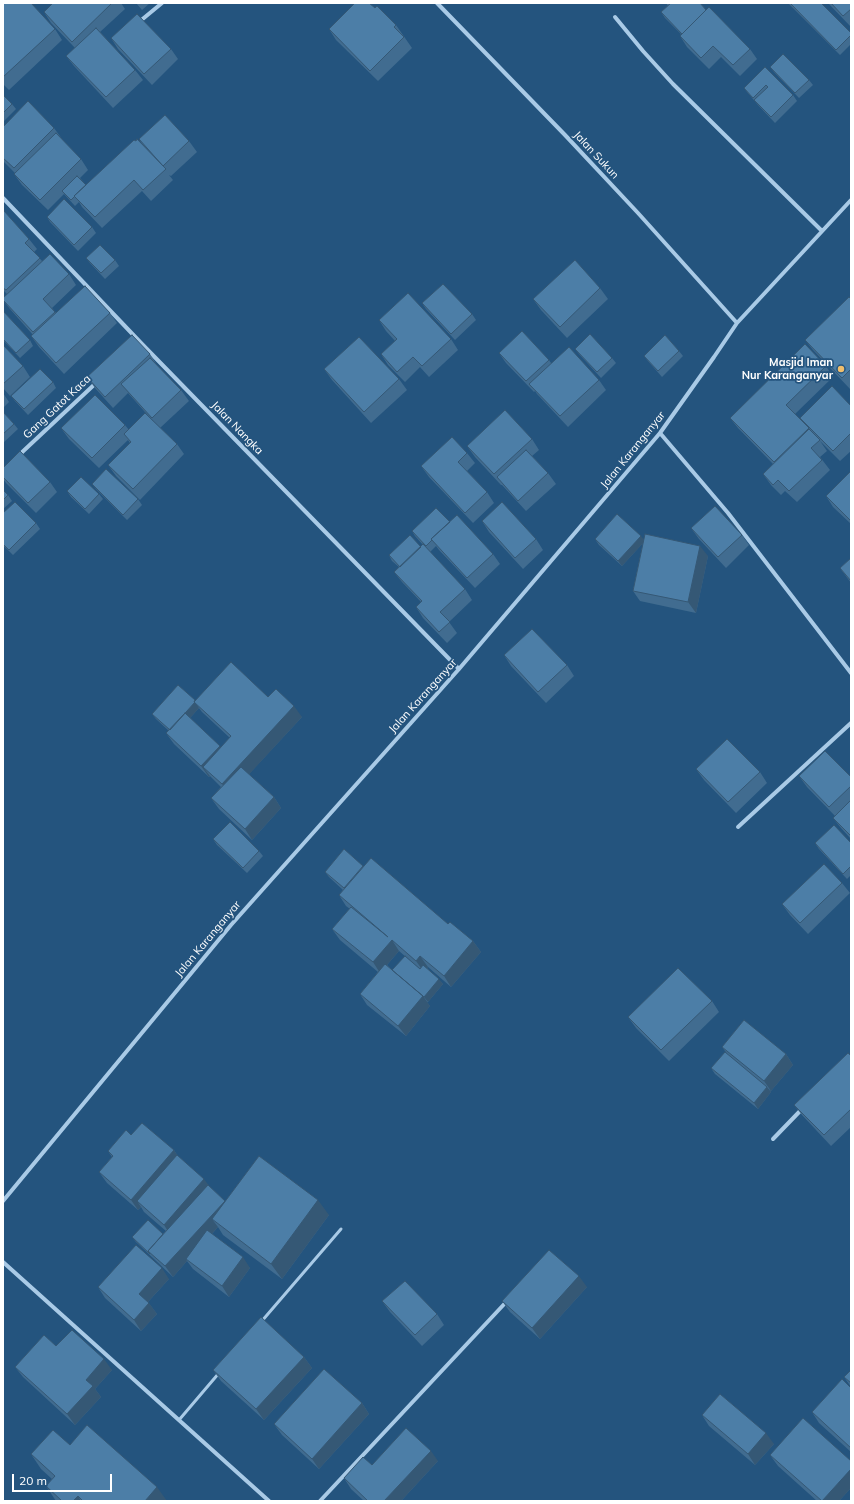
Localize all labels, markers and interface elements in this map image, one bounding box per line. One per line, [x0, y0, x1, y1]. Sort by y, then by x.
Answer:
street label: Jalan Sukun [571, 128, 621, 182]
place label: Masjid Iman Nur Karanganyar [742, 356, 833, 382]
marker: Masjid Iman Nur Karanganyar [836, 364, 846, 374]
street label: Gang Gatot Kaca [20, 372, 94, 442]
street label: Jalan Nangka [208, 399, 266, 457]
street label: Jalan Karanganyar [598, 409, 668, 491]
street label: Jalan Karanganyar [386, 656, 460, 736]
street label: Jalan Karanganyar [172, 898, 244, 980]
scale bar [14, 1466, 114, 1492]
text: 20 m [19, 1473, 47, 1488]

